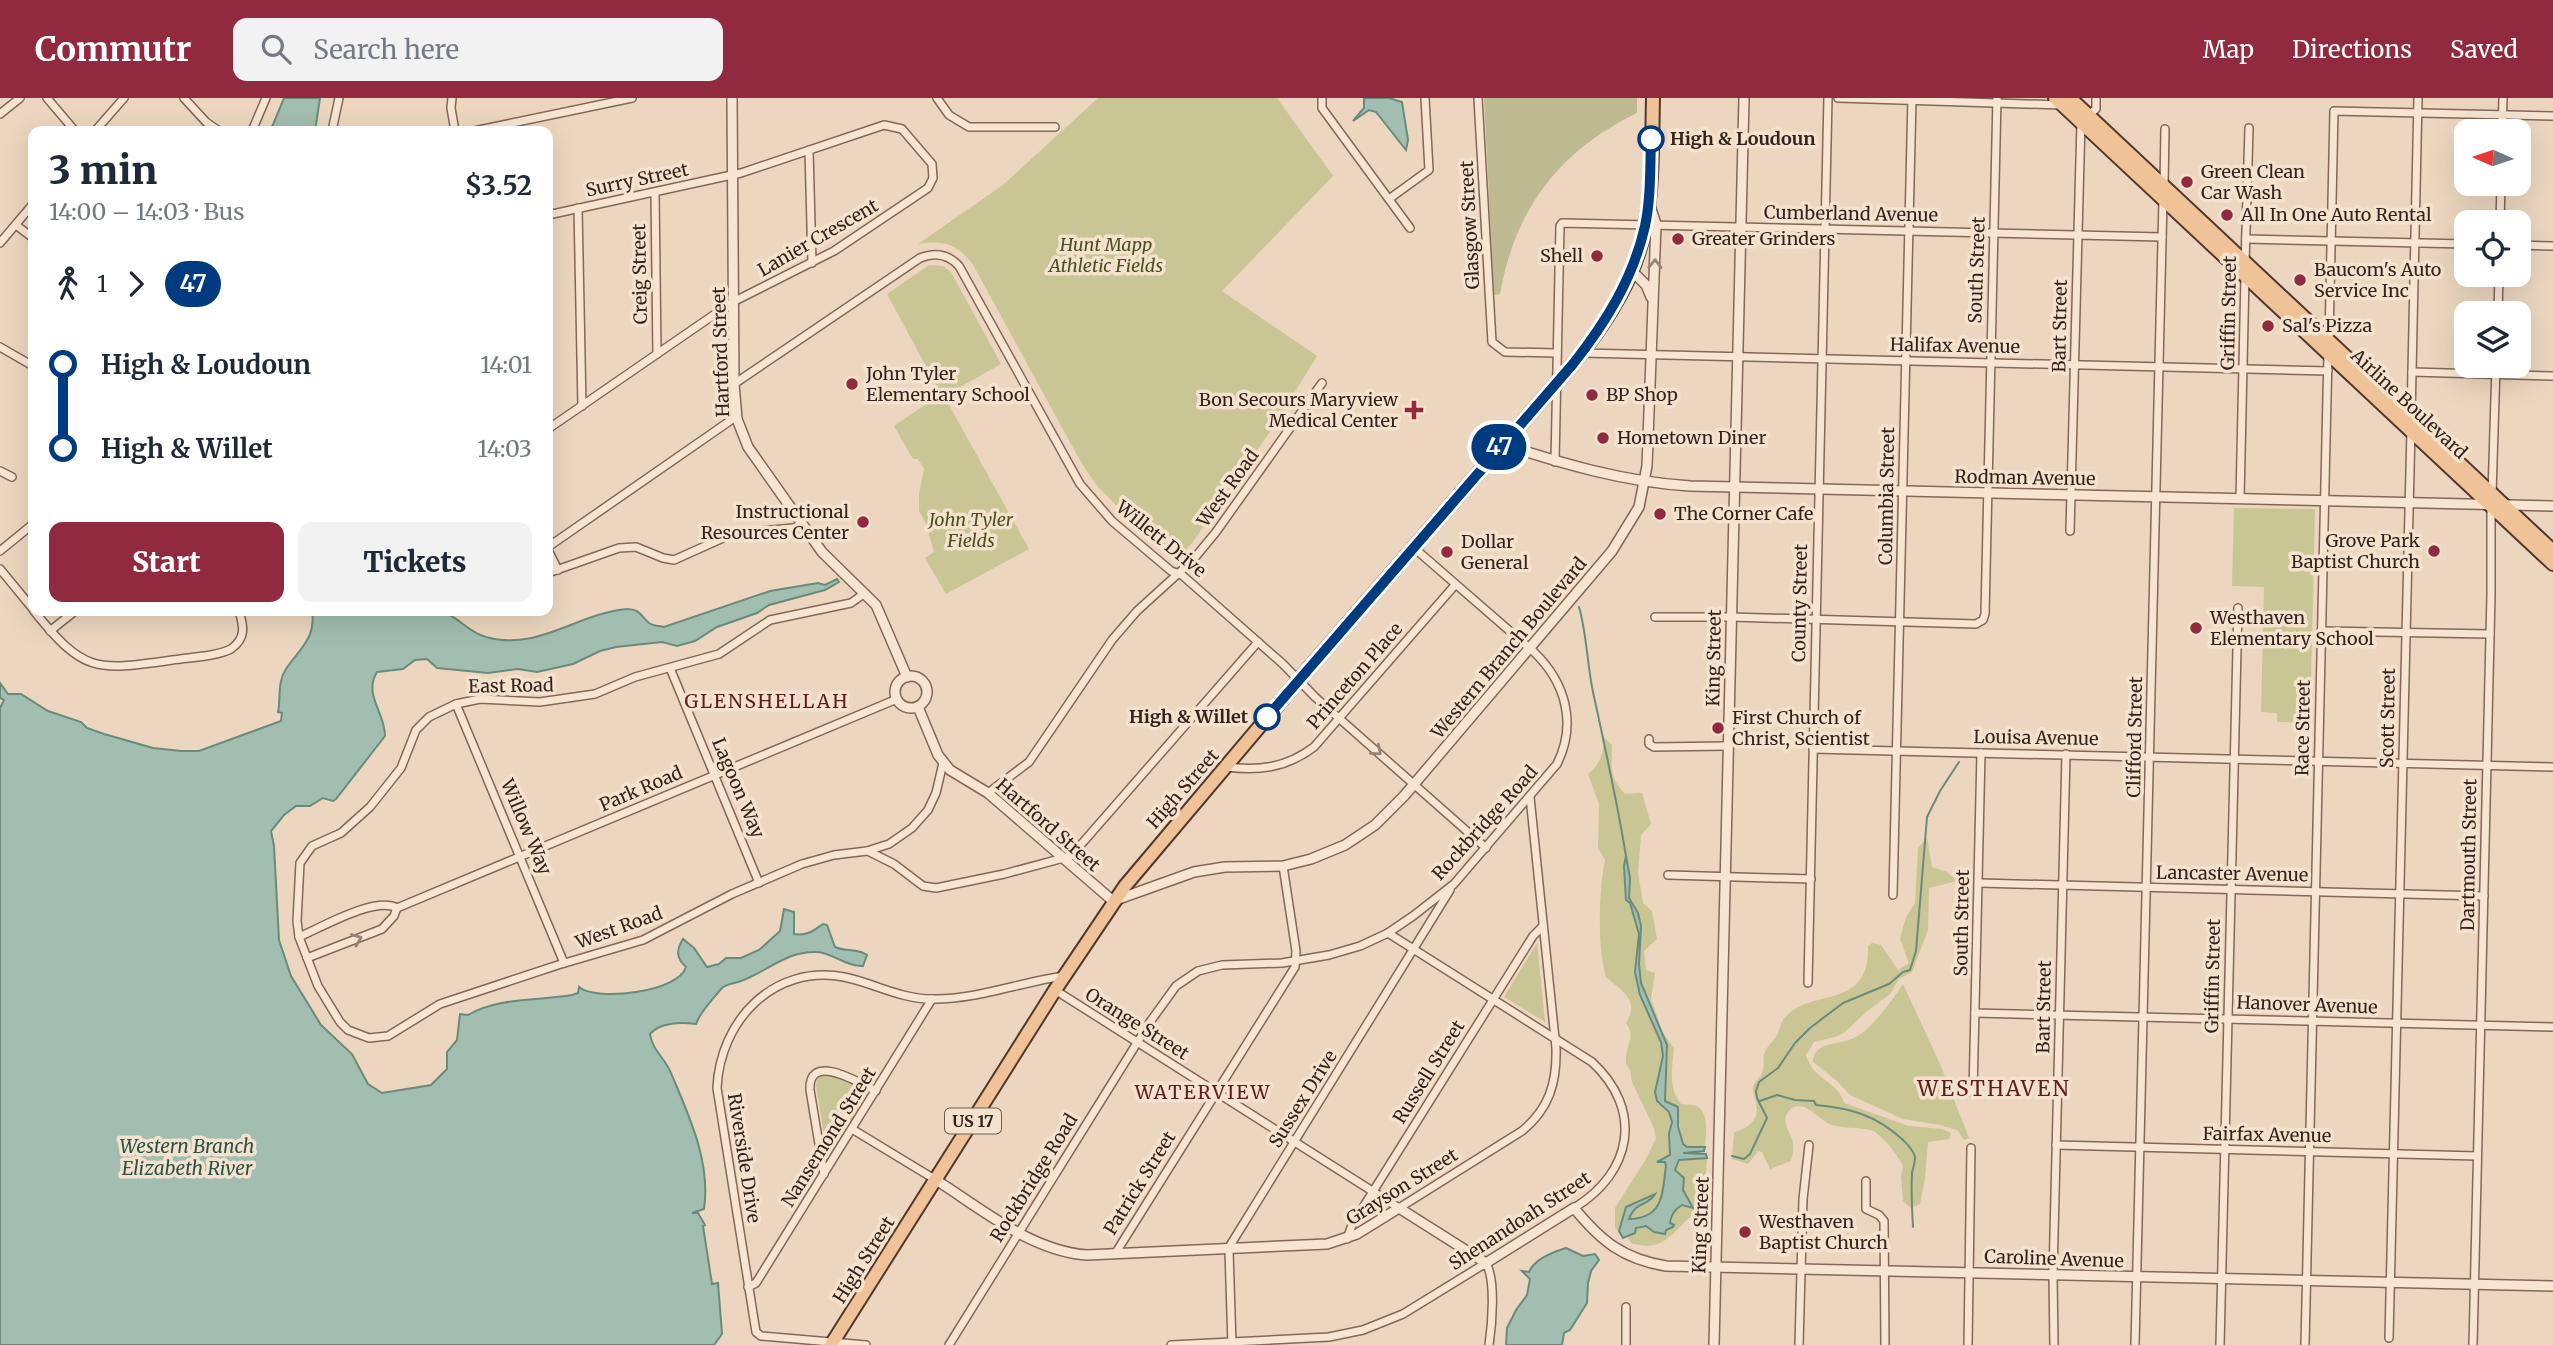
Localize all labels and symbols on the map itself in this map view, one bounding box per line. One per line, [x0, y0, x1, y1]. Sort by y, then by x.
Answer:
north arrow [2454, 119, 2530, 196]
marker: High & Loudoun [1638, 126, 1664, 152]
place label: High & Loudoun [1670, 127, 1815, 150]
street label: Surry Street [583, 157, 690, 202]
street label: Glasgow Street [1455, 160, 1484, 290]
place label: Green Clean Car Wash [2201, 160, 2305, 204]
marker: Green Clean Car Wash [2179, 174, 2195, 190]
street label: Lanier Crescent [753, 194, 882, 281]
street label: Cumberland Avenue [1764, 200, 1938, 227]
place label: All In One Auto Rental [2240, 203, 2432, 226]
marker: All In One Auto Rental [2219, 207, 2235, 223]
street label: South Street [1963, 216, 1990, 324]
street label: Creig Street [627, 223, 652, 325]
place label: Greater Grinders [1692, 227, 1836, 250]
marker: Greater Grinders [1670, 231, 1686, 247]
park label: Hunt Mapp Athletic Fields [1047, 233, 1163, 277]
place label: Shell [1540, 244, 1583, 267]
marker: Shell [1589, 248, 1605, 264]
street label: Griffin Street [2216, 256, 2241, 370]
one-way arrow [1647, 258, 1663, 269]
place label: Baucom's Auto Service Inc [2314, 258, 2441, 302]
marker: Baucom's Auto Service Inc [2292, 272, 2308, 288]
street label: Bart Street [2047, 279, 2072, 373]
street label: Hartford Street [707, 286, 734, 418]
place label: Sal's Pizza [2282, 314, 2372, 337]
marker: Sal's Pizza [2260, 318, 2276, 334]
street label: Halifax Avenue [1890, 333, 2020, 358]
street label: Airline Boulevard [2346, 343, 2472, 464]
place label: John Tyler Elementary School [865, 362, 1030, 406]
marker: John Tyler Elementary School [844, 376, 860, 392]
place label: BP Shop [1606, 383, 1678, 406]
marker: BP Shop [1584, 387, 1600, 403]
place label: Bon Secours Maryview Medical Center [1199, 388, 1399, 432]
marker: Bon Secours Maryview Medical Center [1404, 400, 1424, 420]
line badge: 47 [1468, 424, 1530, 470]
place label: Hometown Diner [1617, 426, 1767, 449]
street label: Columbia Street [1874, 427, 1899, 565]
marker: Hometown Diner [1595, 430, 1611, 446]
street label: West Road [1191, 444, 1264, 532]
street label: Rodman Avenue [1954, 465, 2096, 490]
street label: Willett Drive [1111, 495, 1211, 582]
place label: Instructional Resources Center [701, 500, 849, 544]
place label: The Corner Cafe [1674, 502, 1813, 525]
marker: The Corner Cafe [1652, 506, 1668, 522]
park label: John Tyler Fields [927, 508, 1014, 552]
marker: Instructional Resources Center [855, 514, 871, 530]
place label: Grove Park Baptist Church [2291, 529, 2421, 573]
place label: Dollar General [1461, 530, 1529, 574]
marker: Grove Park Baptist Church [2426, 543, 2442, 559]
marker: Dollar General [1439, 544, 1455, 560]
street label: County Street [1787, 544, 1812, 662]
street label: Western Branch Boulevard [1425, 552, 1591, 744]
place label: Westhaven Elementary School [2209, 606, 2374, 650]
street label: King Street [1701, 609, 1726, 707]
street label: Princeton Place [1302, 618, 1407, 734]
marker: Westhaven Elementary School [2188, 620, 2204, 636]
street label: Scott Street [2375, 668, 2400, 768]
street label: East Road [468, 673, 554, 698]
street label: Clifford Street [2122, 676, 2147, 798]
street label: Race Street [2290, 680, 2315, 776]
district label: GLENSHELLAH [685, 689, 849, 713]
marker: High & Willet [1254, 704, 1280, 730]
place label: High & Willet [1129, 705, 1249, 728]
place label: First Church of Christ, Scientist [1732, 706, 1870, 750]
marker: First Church of Christ, Scientist [1710, 720, 1726, 736]
street label: Louisa Avenue [1973, 725, 2099, 750]
street label: Lagoon Way [707, 734, 770, 842]
one-way arrow [1369, 743, 1382, 755]
street label: High Street [1142, 744, 1224, 833]
street label: Rockbridge Road [1427, 760, 1542, 885]
street label: Park Road [596, 761, 686, 816]
street label: Hartford Street [992, 773, 1105, 876]
street label: Willow Way [496, 775, 557, 879]
street label: Dartmouth Street [2456, 779, 2481, 931]
street label: Lancaster Avenue [2156, 861, 2308, 886]
street label: South Street [1949, 869, 1974, 977]
street label: West Road [571, 901, 665, 954]
street label: Griffin Street [2200, 919, 2225, 1033]
one-way arrow [350, 933, 362, 947]
street label: Bart Street [2031, 960, 2056, 1054]
street label: Orange Street [1081, 983, 1193, 1065]
street label: Hanover Avenue [2236, 991, 2378, 1018]
street label: Russell Street [1388, 1016, 1469, 1128]
street label: Sussex Drive [1264, 1046, 1342, 1152]
street label: Nansemond Street [776, 1063, 881, 1211]
district label: WESTHAVEN [1916, 1075, 2071, 1102]
district label: WATERVIEW [1134, 1080, 1271, 1104]
street label: Riverside Drive [723, 1091, 766, 1225]
road number: US 17 [945, 1108, 1001, 1134]
street label: Rockbridge Road [985, 1109, 1082, 1246]
street label: Fairfax Avenue [2202, 1122, 2332, 1147]
street label: Patrick Street [1099, 1127, 1181, 1239]
water label: Western Branch Elizabeth River [120, 1134, 254, 1180]
street label: Grayson Street [1342, 1143, 1462, 1230]
street label: Shenandoah Street [1445, 1166, 1595, 1275]
street label: King Street [1687, 1176, 1714, 1274]
place label: Westhaven Baptist Church [1758, 1210, 1888, 1254]
street label: High Street [828, 1212, 899, 1308]
marker: Westhaven Baptist Church [1737, 1224, 1753, 1240]
street label: Caroline Avenue [1984, 1245, 2124, 1272]

